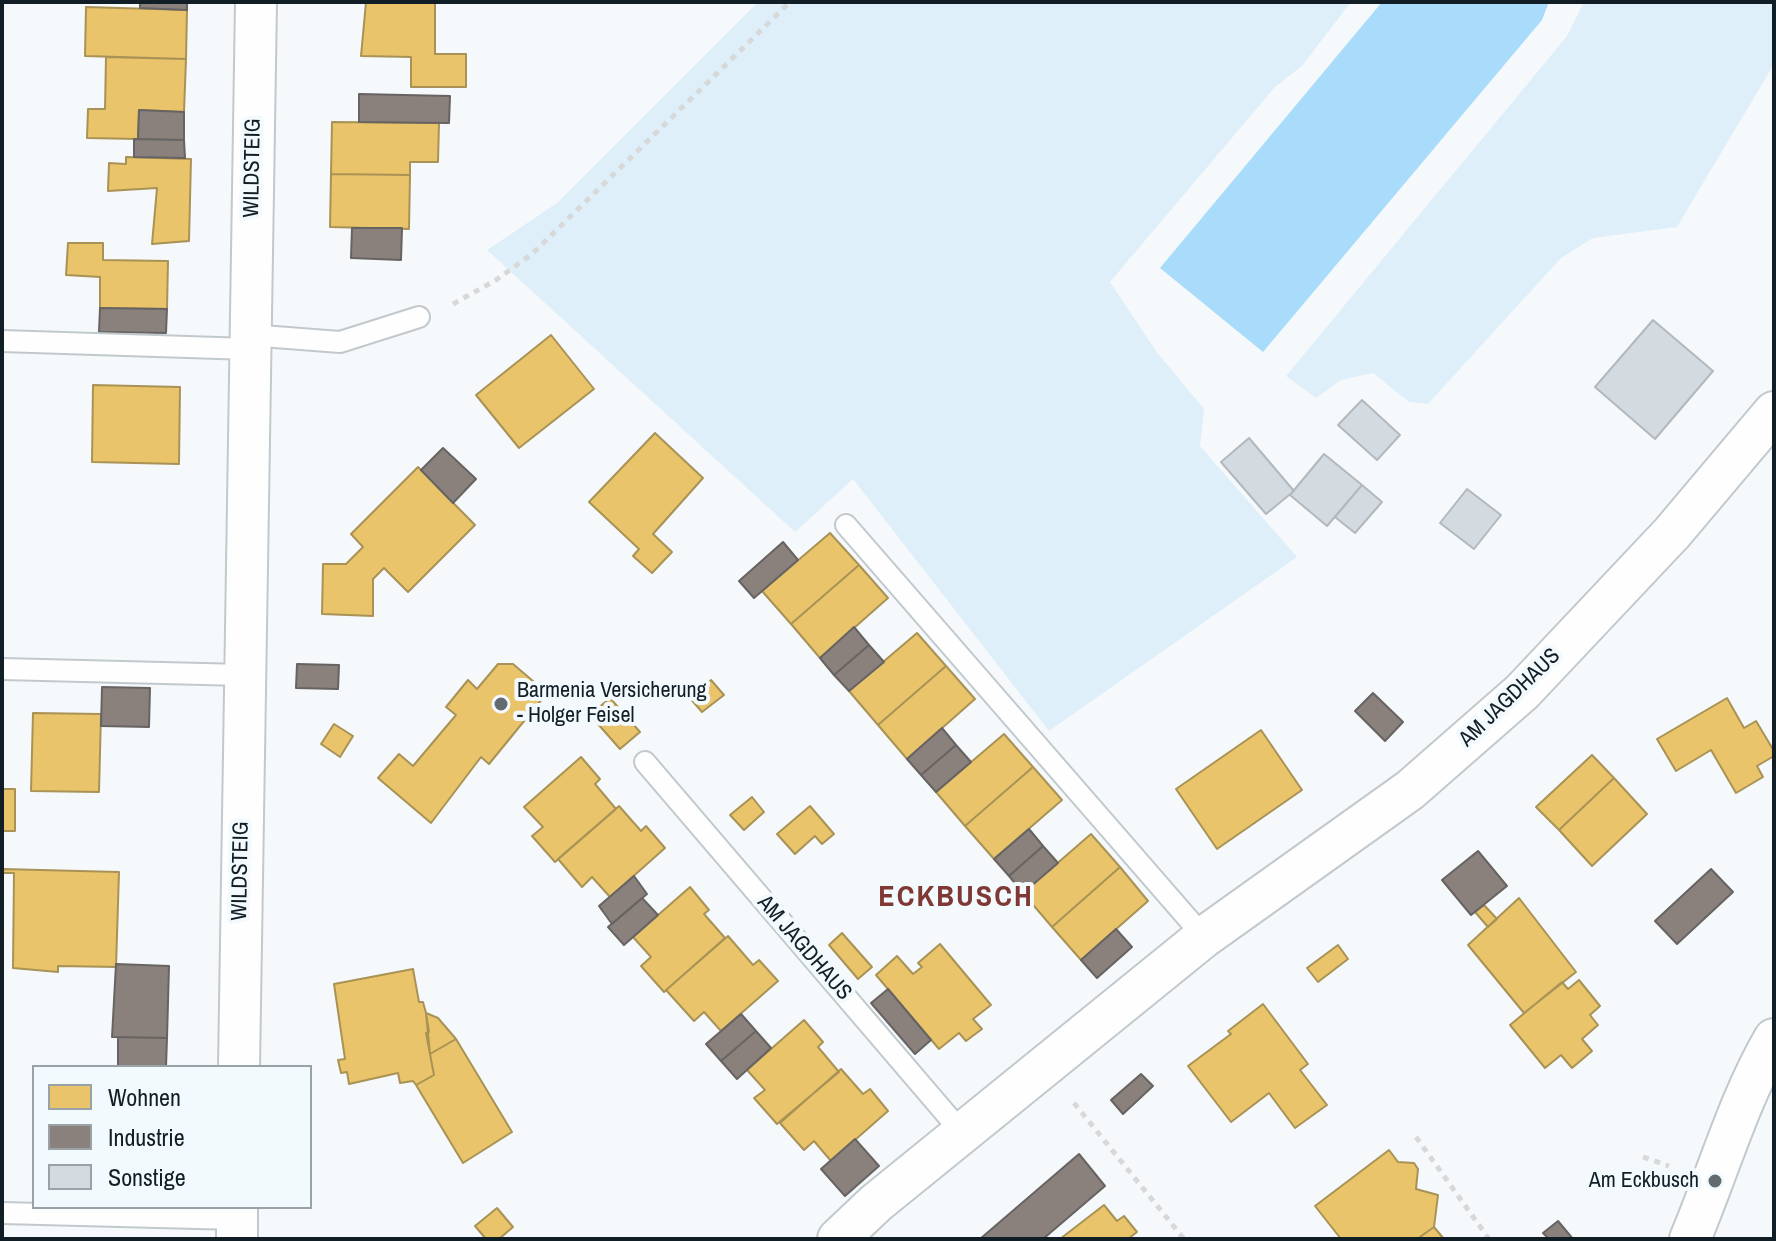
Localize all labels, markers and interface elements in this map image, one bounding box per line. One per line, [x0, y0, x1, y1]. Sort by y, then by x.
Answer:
street label: WILDSTEIG [239, 118, 267, 218]
street label: AM JAGDHAUS [1454, 643, 1566, 753]
place label: Barmenia Versicherung - Holger Feisel [517, 678, 707, 730]
marker: Barmenia Versicherung - Holger Feisel [492, 695, 510, 713]
street label: WILDSTEIG [227, 821, 255, 921]
district label: ECKBUSCH [878, 880, 1034, 916]
street label: AM JAGDHAUS [751, 890, 857, 1006]
legend [32, 1065, 312, 1209]
text: Wohnen [108, 1081, 181, 1113]
text: Industrie [108, 1121, 185, 1153]
text: Sonstige [108, 1161, 186, 1193]
place label: Am Eckbusch [1589, 1168, 1699, 1194]
marker: Am Eckbusch [1706, 1172, 1724, 1190]

